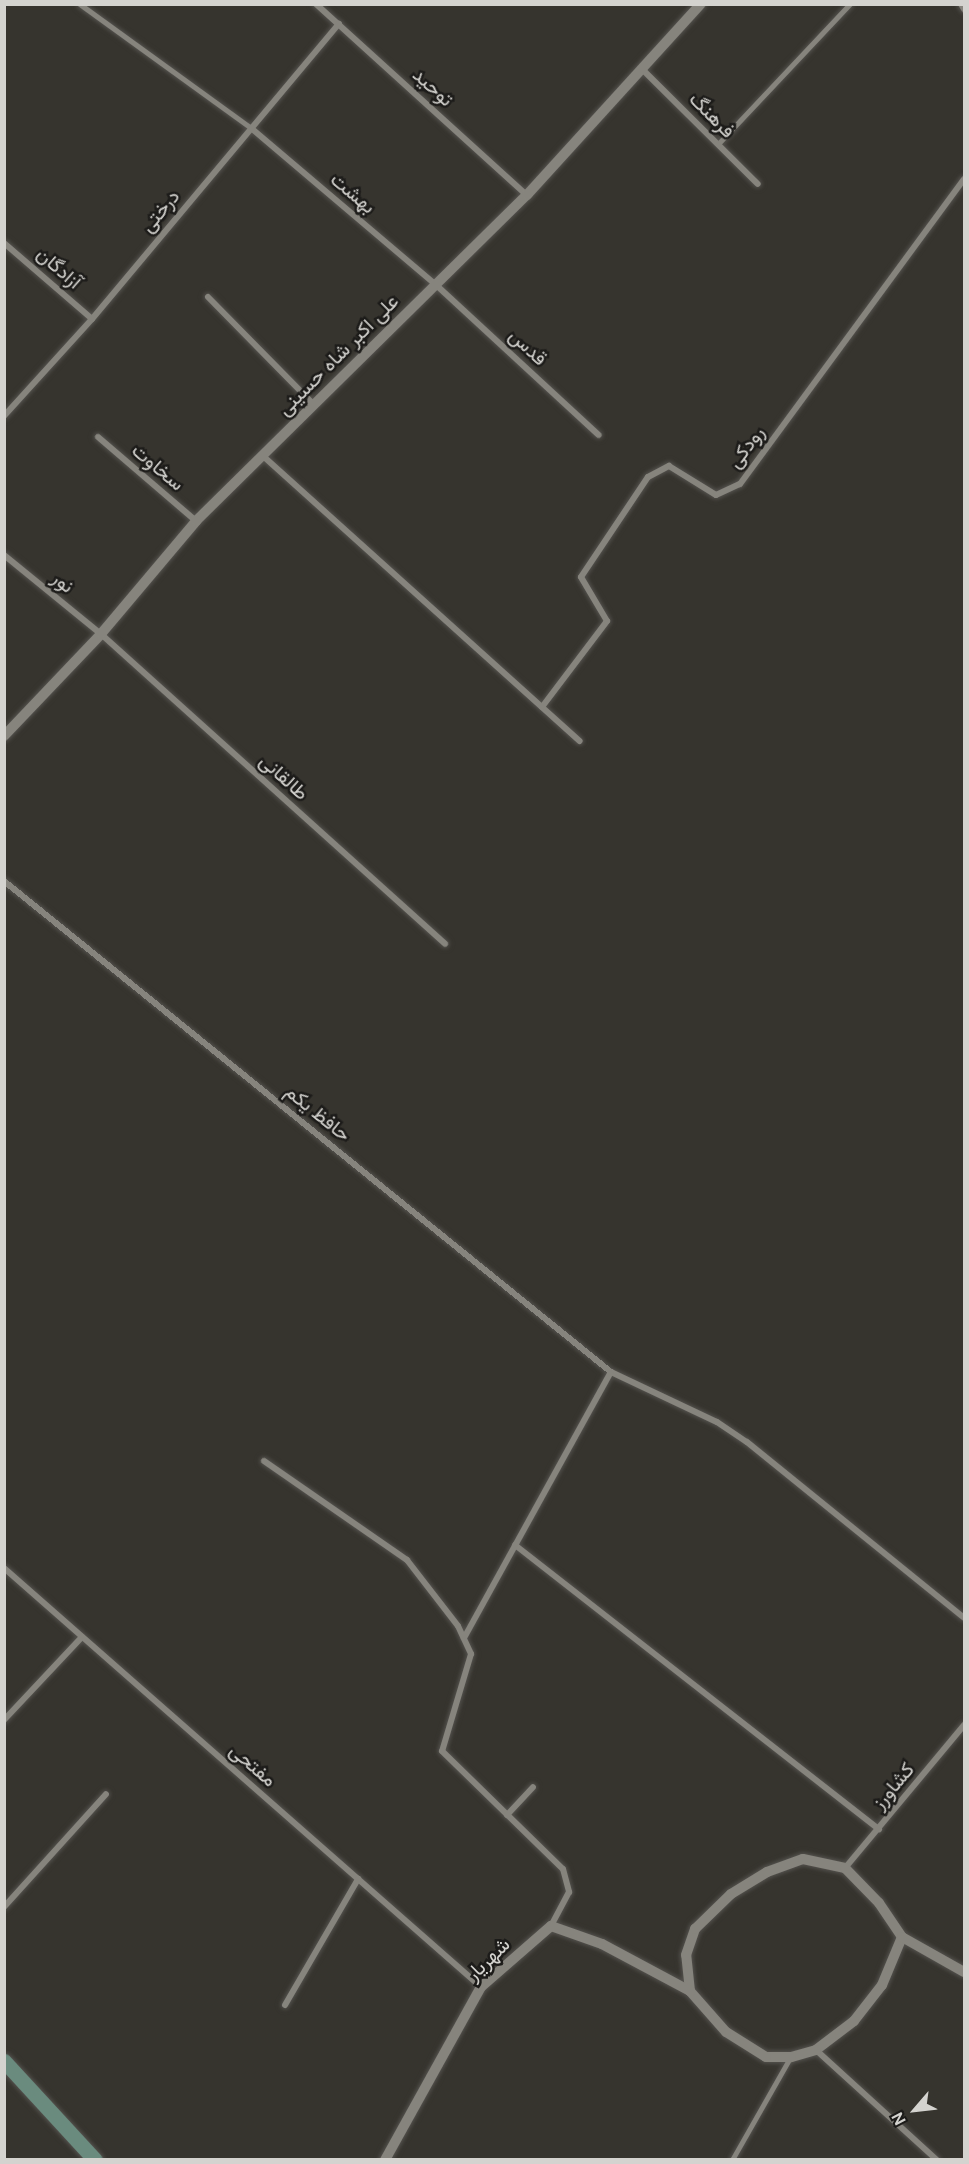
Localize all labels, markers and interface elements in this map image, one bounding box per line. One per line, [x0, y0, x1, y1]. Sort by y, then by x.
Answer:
street label: توحید [408, 63, 458, 111]
street label: فرهنگ [684, 87, 740, 143]
street label: بهشت [326, 167, 380, 219]
street label: درختی [135, 185, 185, 237]
street label: آزادگان [32, 242, 86, 294]
street label: علی اکبر شاه حسینی [272, 289, 404, 421]
street label: قدس [504, 323, 552, 371]
street label: رودکی [722, 421, 770, 473]
street label: سخاوت [127, 438, 189, 496]
street label: نور [47, 566, 79, 598]
street label: طالقانی [254, 749, 314, 805]
street label: حافظ یکم [280, 1079, 356, 1147]
street label: مفتحی [225, 1738, 281, 1792]
street label: کشاورز [867, 1758, 919, 1814]
street label: شهریار [461, 1932, 515, 1986]
north arrow [885, 2080, 945, 2140]
text: N [887, 2109, 911, 2129]

